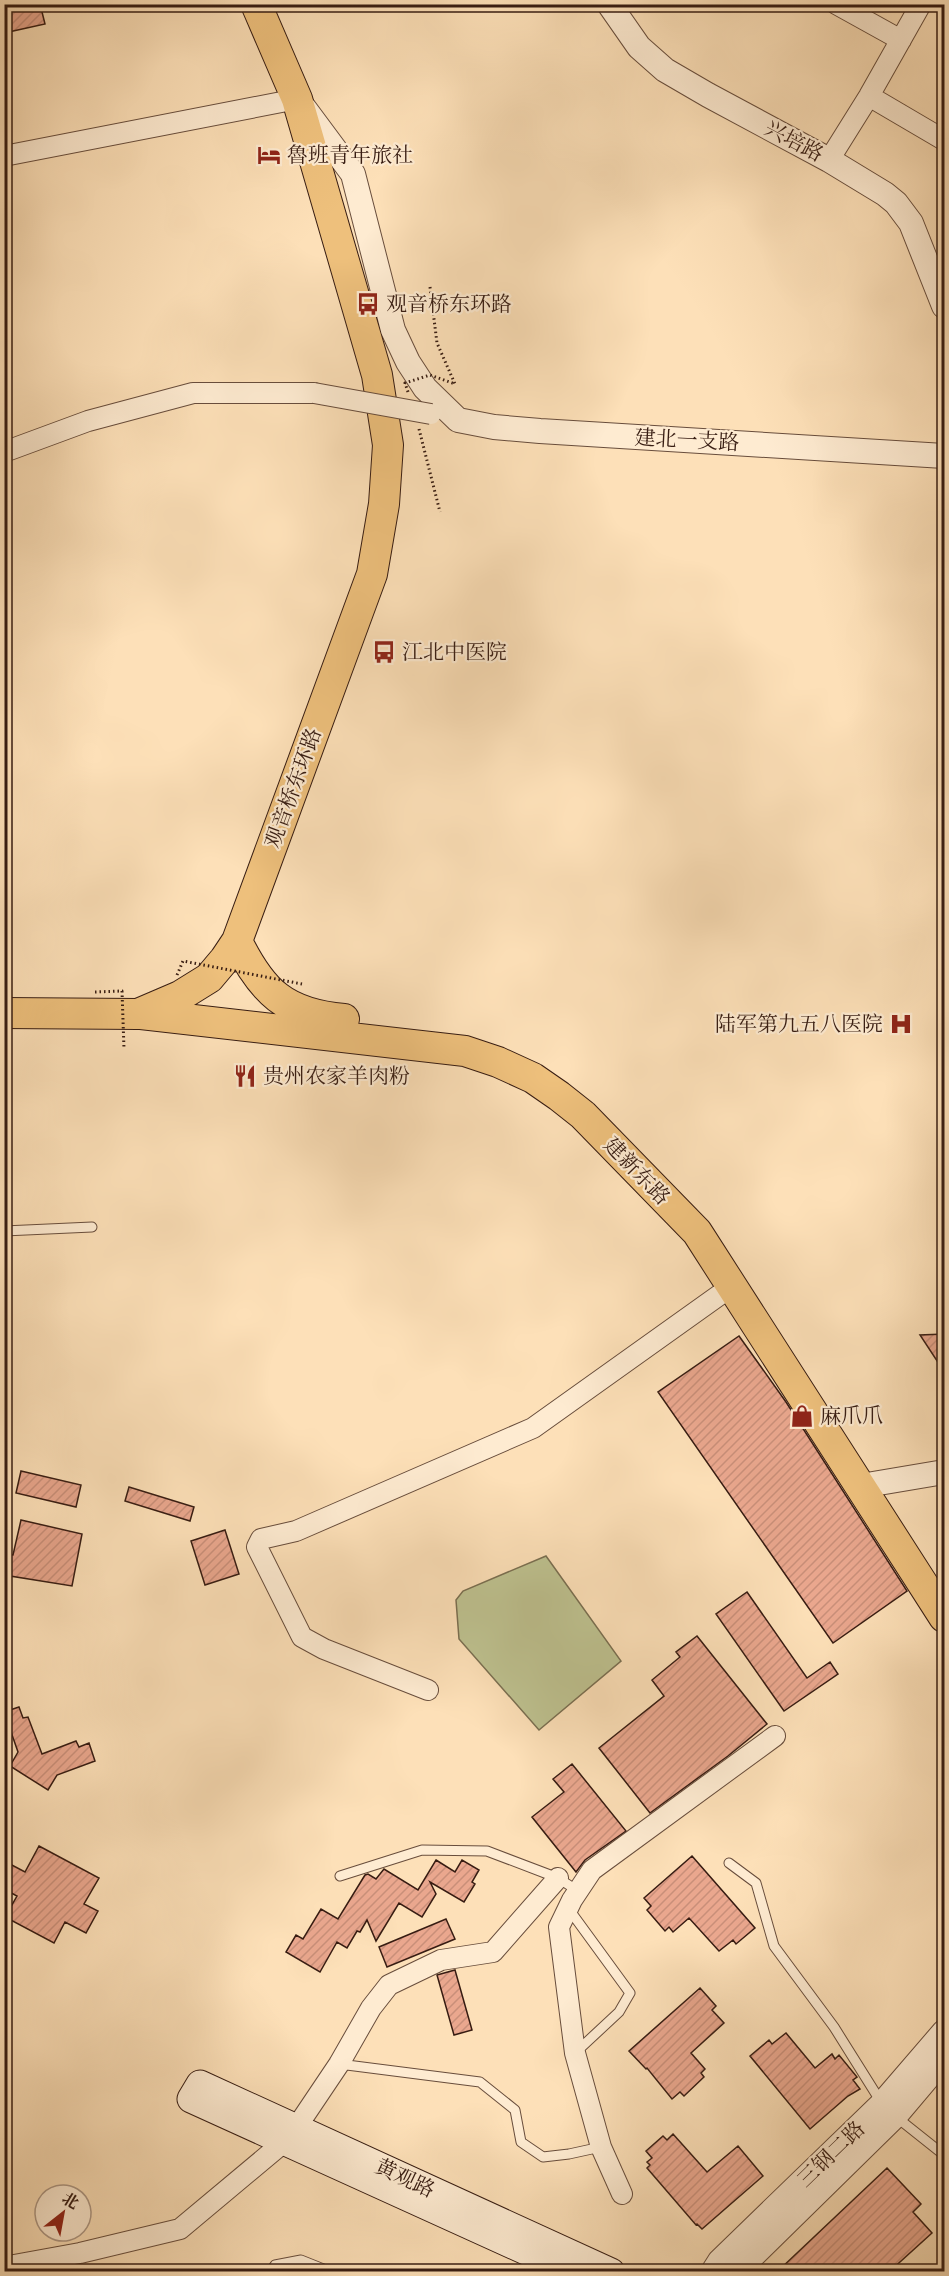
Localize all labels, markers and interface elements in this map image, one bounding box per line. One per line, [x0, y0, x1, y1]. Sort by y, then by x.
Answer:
street label: 兴培路 [759, 115, 828, 170]
hotel icon: 魯班青年旅社 [256, 142, 282, 168]
place label: 魯班青年旅社 [287, 142, 413, 171]
bus stop icon: 观音桥东环路 [355, 291, 381, 317]
place label: 观音桥东环路 [386, 291, 512, 320]
street label: 建北一支路 [634, 424, 740, 459]
bus stop icon: 江北中医院 [371, 639, 397, 665]
place label: 江北中医院 [402, 639, 507, 668]
street label: 观音桥东环路 [259, 724, 330, 853]
place label: 陆军第九五八医院 [715, 1011, 883, 1040]
hospital icon: 陆军第九五八医院 [888, 1011, 914, 1037]
restaurant icon: 贵州农家羊肉粉 [232, 1063, 258, 1089]
place label: 贵州农家羊肉粉 [263, 1063, 410, 1092]
street label: 建新东路 [596, 1132, 676, 1212]
shop icon: 麻爪爪 [789, 1403, 815, 1429]
place label: 麻爪爪 [820, 1403, 883, 1432]
street label: 三钢二路 [792, 2115, 872, 2195]
street label: 黄观路 [370, 2153, 439, 2206]
north arrow [33, 2183, 93, 2243]
text: 北 [57, 2188, 82, 2215]

